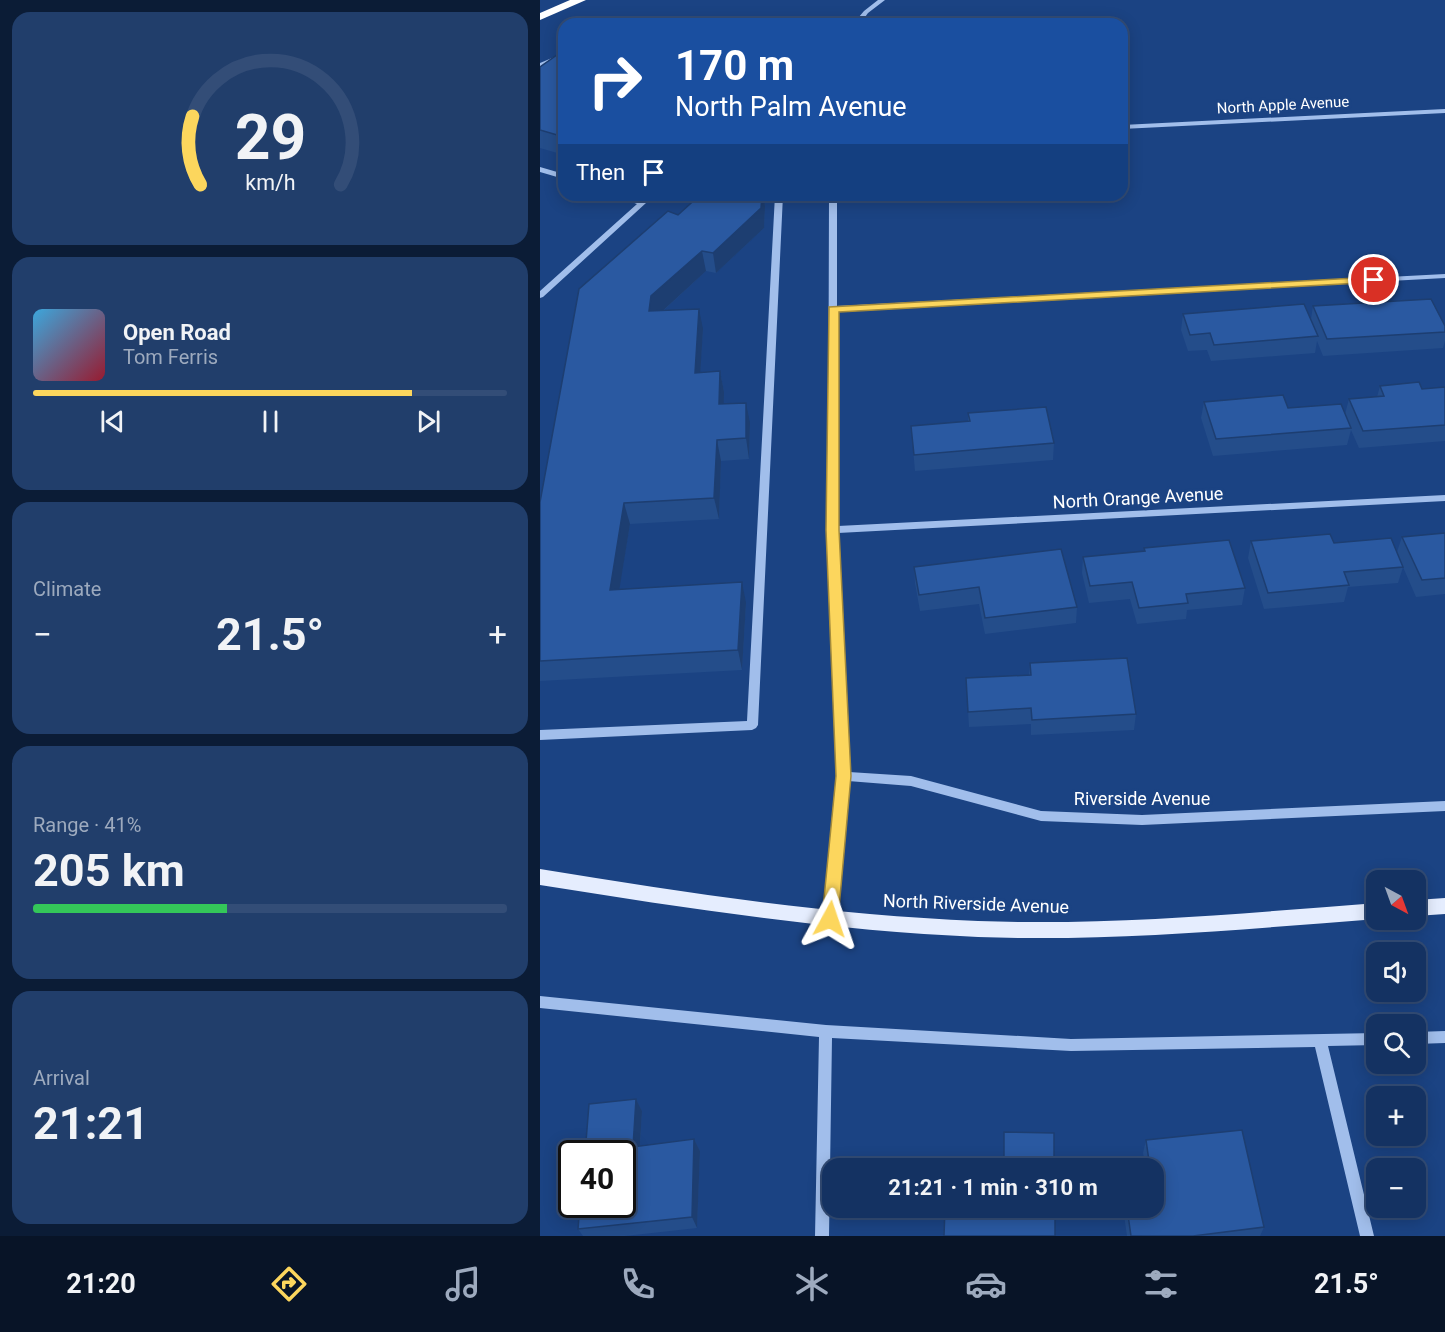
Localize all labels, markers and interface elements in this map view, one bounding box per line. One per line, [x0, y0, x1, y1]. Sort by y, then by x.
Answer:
text: 170 m [675, 41, 794, 90]
icon: right [576, 42, 654, 120]
text: North Palm Avenue [675, 91, 907, 123]
street label: North Apple Avenue [1216, 93, 1350, 117]
text: 29 [234, 102, 306, 175]
icon: arrive [637, 156, 670, 189]
text: Then [576, 160, 625, 185]
text: km/h [245, 171, 295, 196]
pin [1348, 254, 1399, 305]
icon: arrive [1357, 263, 1390, 296]
text: Open Road [123, 320, 231, 345]
text: Tom Ferris [123, 345, 218, 369]
icon: previous [96, 405, 129, 438]
icon: pause [254, 405, 287, 438]
icon: next [412, 405, 445, 438]
street label: North Orange Avenue [1052, 483, 1224, 512]
text: Climate [33, 577, 101, 601]
text: 21.5° [216, 608, 324, 661]
text: − [33, 615, 52, 654]
text: + [488, 615, 507, 654]
street label: Riverside Avenue [1074, 788, 1210, 809]
text: Range · 41% [33, 813, 141, 837]
text: 205 km [33, 844, 185, 897]
north arrow [1366, 870, 1426, 930]
map controls [1366, 870, 1426, 1218]
position arrow [798, 887, 862, 951]
street label: North Riverside Avenue [883, 890, 1069, 917]
button: sound [1366, 942, 1426, 1002]
button: search [1366, 1014, 1426, 1074]
text: Arrival [33, 1066, 90, 1090]
button: + [1366, 1086, 1426, 1146]
text: 21:21 [33, 1097, 149, 1150]
speed limit sign: 40 [558, 1140, 636, 1218]
button: − [1366, 1158, 1426, 1218]
text: 21:21 · 1 min · 310 m [888, 1175, 1098, 1200]
icon: directions [268, 1263, 310, 1305]
icon: music [442, 1263, 484, 1305]
icon: phone [617, 1263, 659, 1305]
icon: climate [791, 1263, 833, 1305]
icon: car [965, 1263, 1007, 1305]
icon: filters [1140, 1263, 1182, 1305]
text: 21:20 [66, 1268, 136, 1300]
text: 21.5° [1314, 1268, 1379, 1300]

